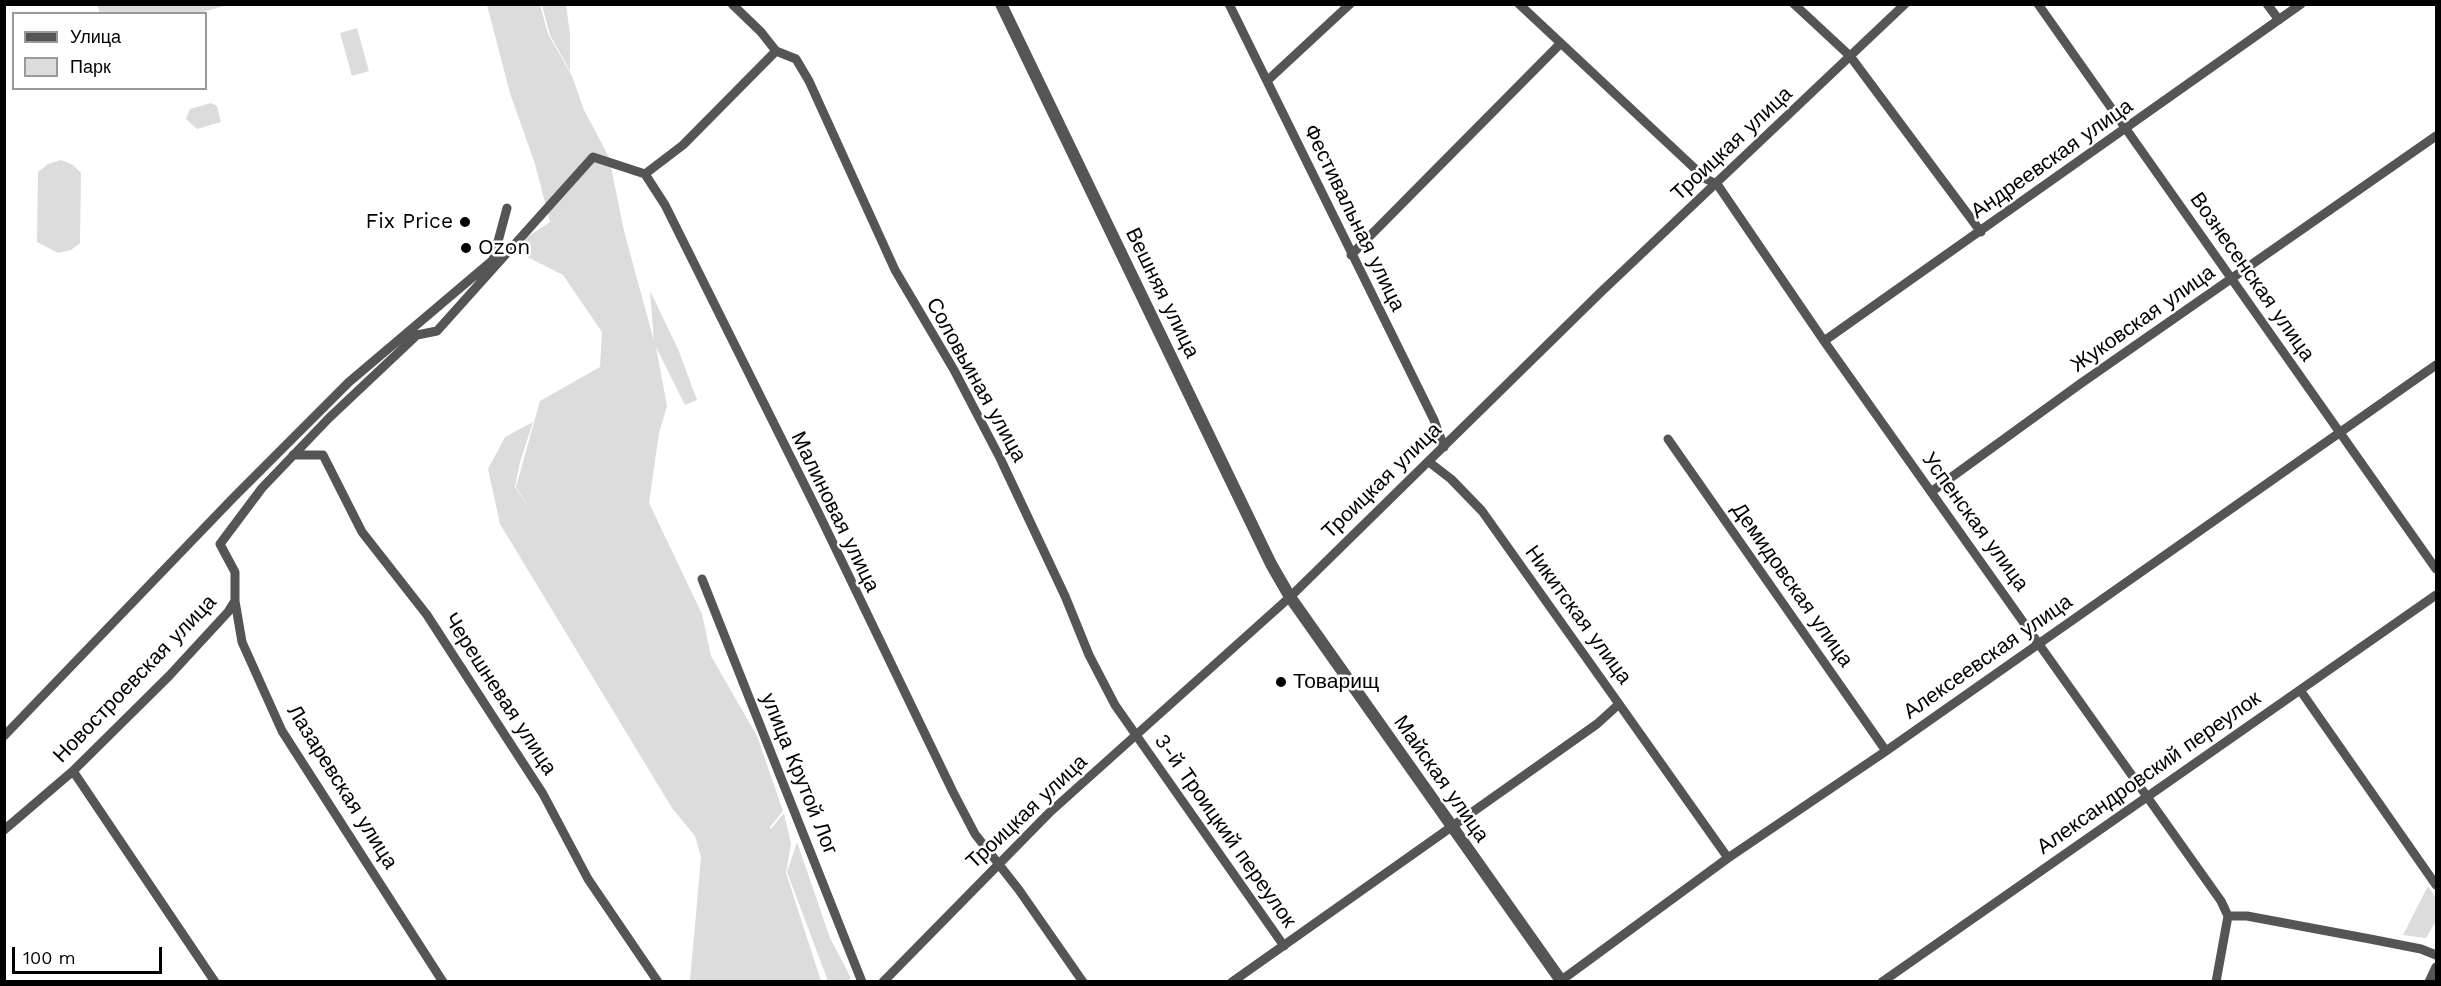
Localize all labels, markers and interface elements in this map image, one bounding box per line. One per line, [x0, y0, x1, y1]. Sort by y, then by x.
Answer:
legend [12, 12, 207, 90]
text: Улица [70, 26, 121, 47]
text: Парк [70, 56, 111, 77]
street label: Троицкая улица [1666, 81, 1798, 207]
street label: Андреевская улица [1966, 94, 2138, 224]
street label: Фестивальная улица [1298, 120, 1410, 316]
street label: Вознесенская улица [2184, 188, 2320, 366]
place label: Fix Price [365, 209, 453, 235]
marker: Fix Price [458, 215, 472, 229]
street label: Вешняя улица [1120, 224, 1204, 362]
place label: Ozon [478, 235, 530, 261]
marker: Ozon [459, 241, 473, 255]
street label: Жуковская улица [2066, 260, 2220, 378]
street label: Соловьиная улица [920, 293, 1032, 467]
street label: Троицкая улица [1317, 418, 1447, 544]
street label: Малиновая улица [785, 428, 885, 596]
street label: Успенская улица [1916, 448, 2034, 596]
street label: Демидовская улица [1726, 498, 1858, 672]
street label: Никитская улица [1519, 541, 1637, 689]
street label: Алексеевская улица [1899, 589, 2077, 725]
street label: Новостроевская улица [48, 590, 222, 768]
street label: Черешневая улица [438, 608, 562, 780]
place label: Товарищ [1293, 669, 1379, 695]
marker: Товарищ [1274, 675, 1288, 689]
street label: Александровский переулок [2032, 686, 2266, 860]
street label: улица Крутой Лог [755, 689, 843, 859]
street label: Лазаревская улица [281, 700, 403, 874]
street label: Майская улица [1388, 711, 1494, 847]
street label: 3-й Троицкий переулок [1149, 730, 1301, 932]
street label: Троицкая улица [961, 749, 1093, 875]
scale bar [15, 935, 165, 973]
text: 100 m [23, 947, 76, 968]

